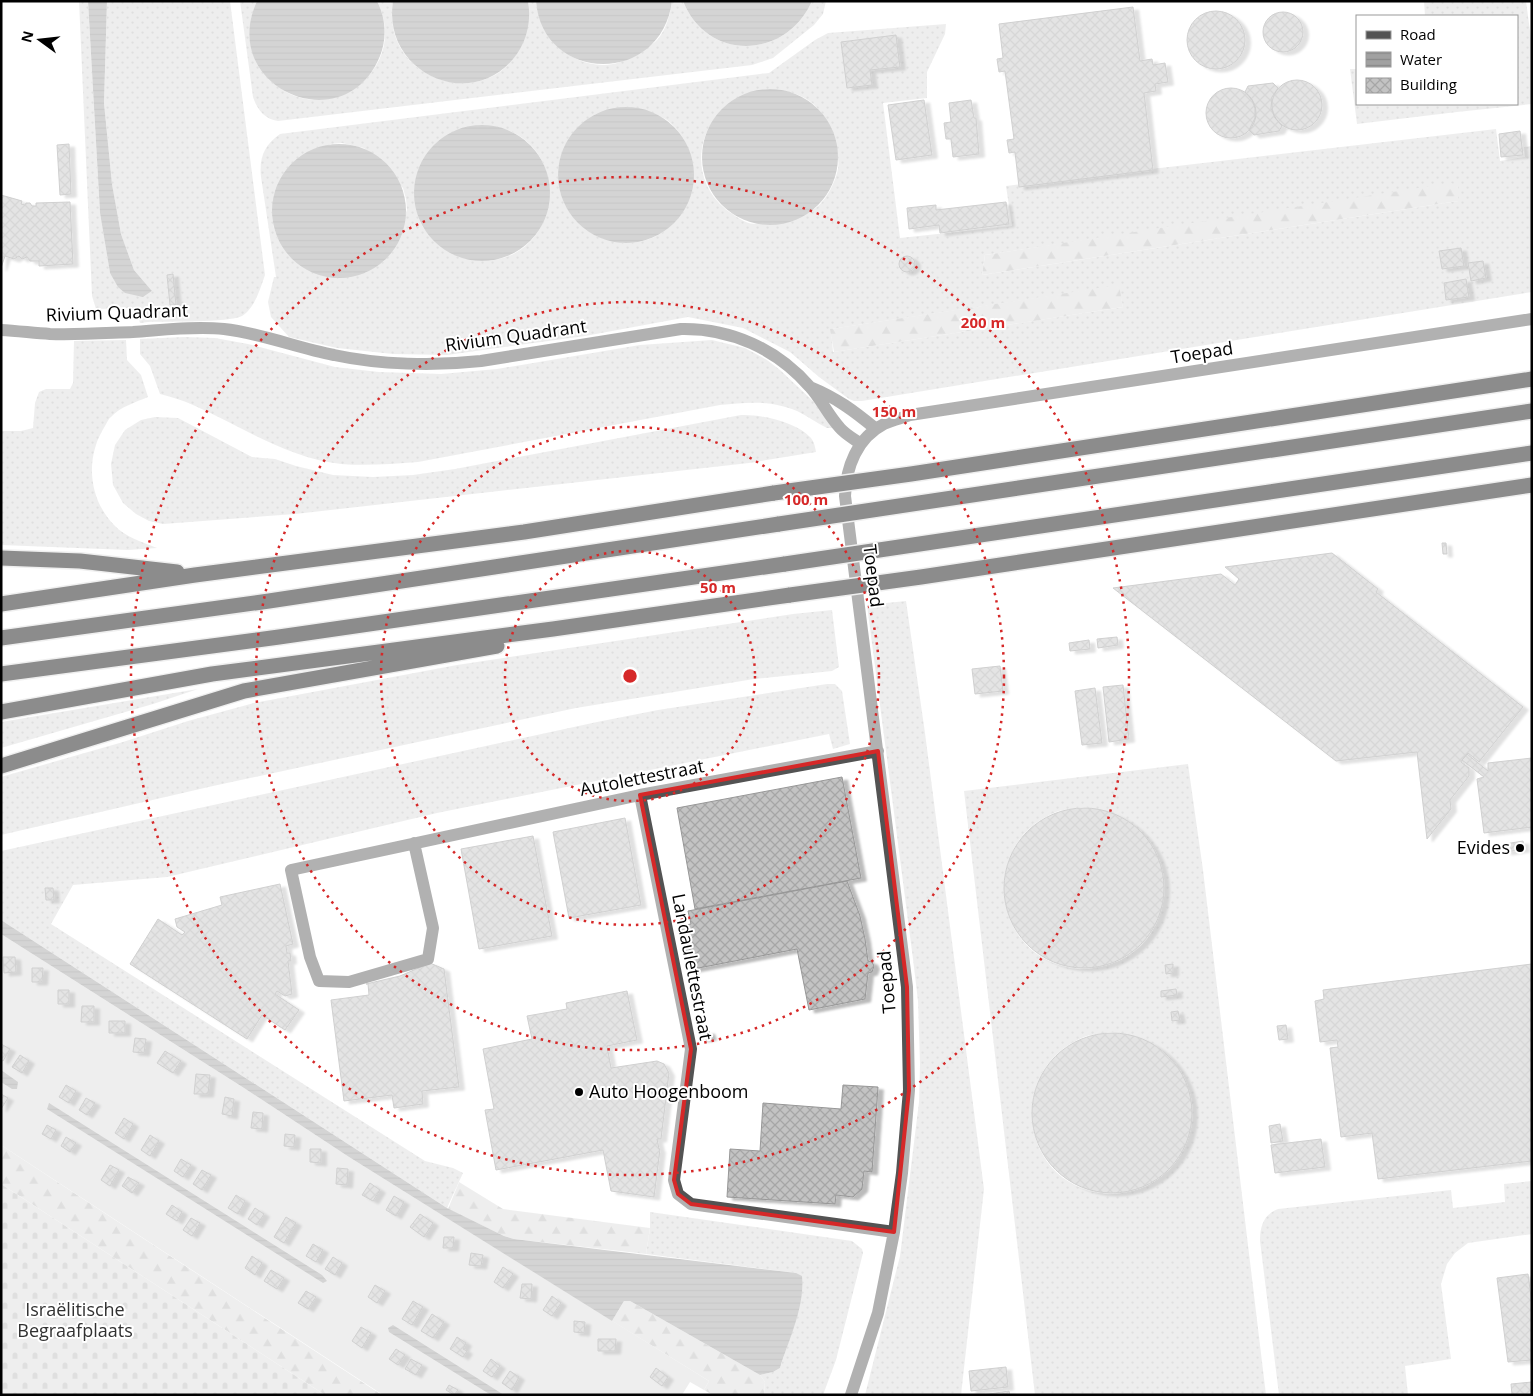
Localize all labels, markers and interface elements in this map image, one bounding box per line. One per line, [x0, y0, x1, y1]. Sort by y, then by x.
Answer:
north arrow [15, 15, 65, 65]
legend [1356, 15, 1518, 105]
text: Road [1400, 24, 1436, 44]
text: N [16, 29, 38, 44]
text: Water [1400, 49, 1442, 69]
text: Building [1400, 74, 1457, 94]
street label: Rivium Quadrant [45, 298, 189, 326]
text: 200 m [961, 312, 1005, 332]
street label: Rivium Quadrant [444, 313, 588, 357]
street label: Toepad [1169, 335, 1235, 369]
text: 150 m [872, 401, 916, 421]
text: 100 m [784, 489, 828, 509]
street label: Toepad [858, 543, 890, 609]
text: 50 m [700, 577, 736, 597]
centre of rings [621, 667, 639, 685]
street label: Autolettestraat [578, 753, 706, 801]
place label: Evides [1457, 835, 1510, 859]
marker: Evides [1514, 842, 1526, 854]
street label: Landaulettestraat [667, 891, 719, 1042]
street label: Toepad [871, 950, 901, 1014]
place label: Auto Hoogenboom [589, 1079, 749, 1103]
marker: Auto Hoogenboom [573, 1086, 585, 1098]
park label: Israëlitische Begraafplaats [17, 1297, 133, 1342]

